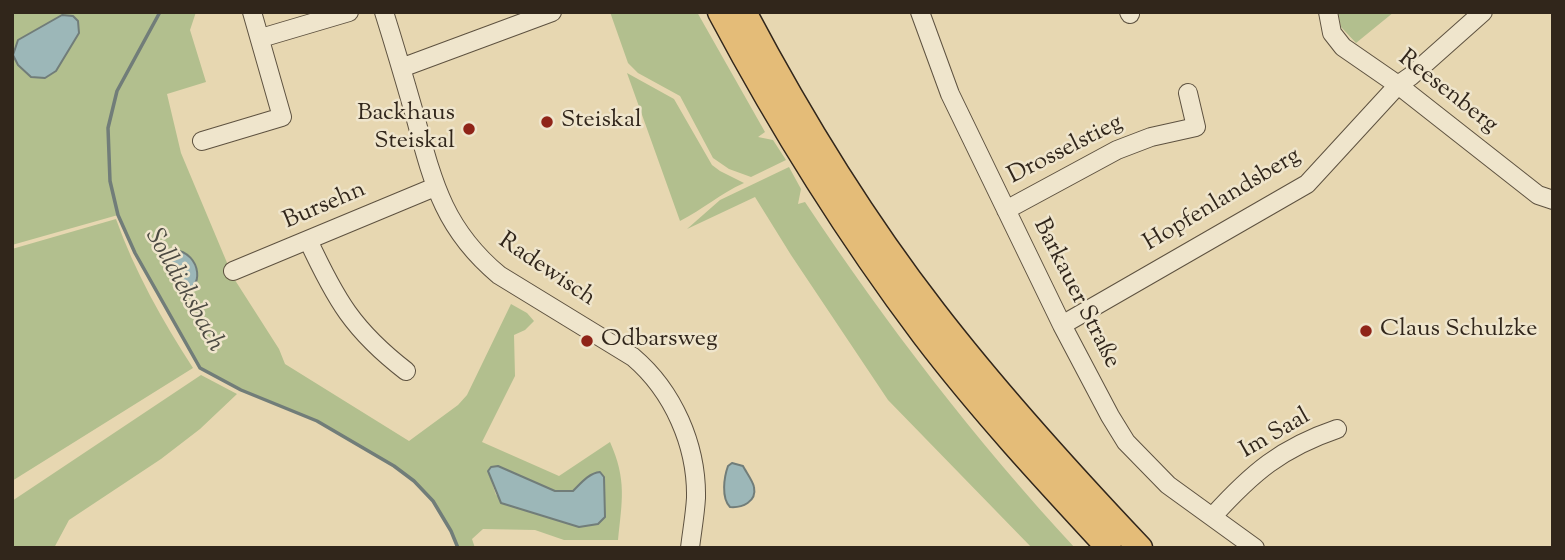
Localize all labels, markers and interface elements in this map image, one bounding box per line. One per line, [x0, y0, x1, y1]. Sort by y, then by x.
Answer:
street label: Reesenberg [1391, 45, 1503, 141]
place label: Backhaus Steiskal [357, 101, 455, 157]
place label: Steiskal [561, 108, 642, 136]
street label: Drosselstieg [1004, 110, 1128, 192]
marker: Steiskal [539, 114, 555, 130]
marker: Backhaus Steiskal [461, 121, 477, 137]
street label: Hopfenlandsberg [1139, 143, 1307, 259]
street label: Bursehn [279, 177, 371, 237]
street label: Barkauer Straße [1025, 214, 1125, 374]
water label: Solldieksbach [136, 224, 230, 358]
street label: Radewisch [492, 228, 600, 314]
place label: Claus Schulzke [1380, 317, 1537, 345]
marker: Claus Schulzke [1358, 323, 1374, 339]
place label: Odbarsweg [601, 327, 718, 355]
marker: Odbarsweg [579, 333, 595, 349]
street label: Im Saal [1236, 404, 1316, 466]

